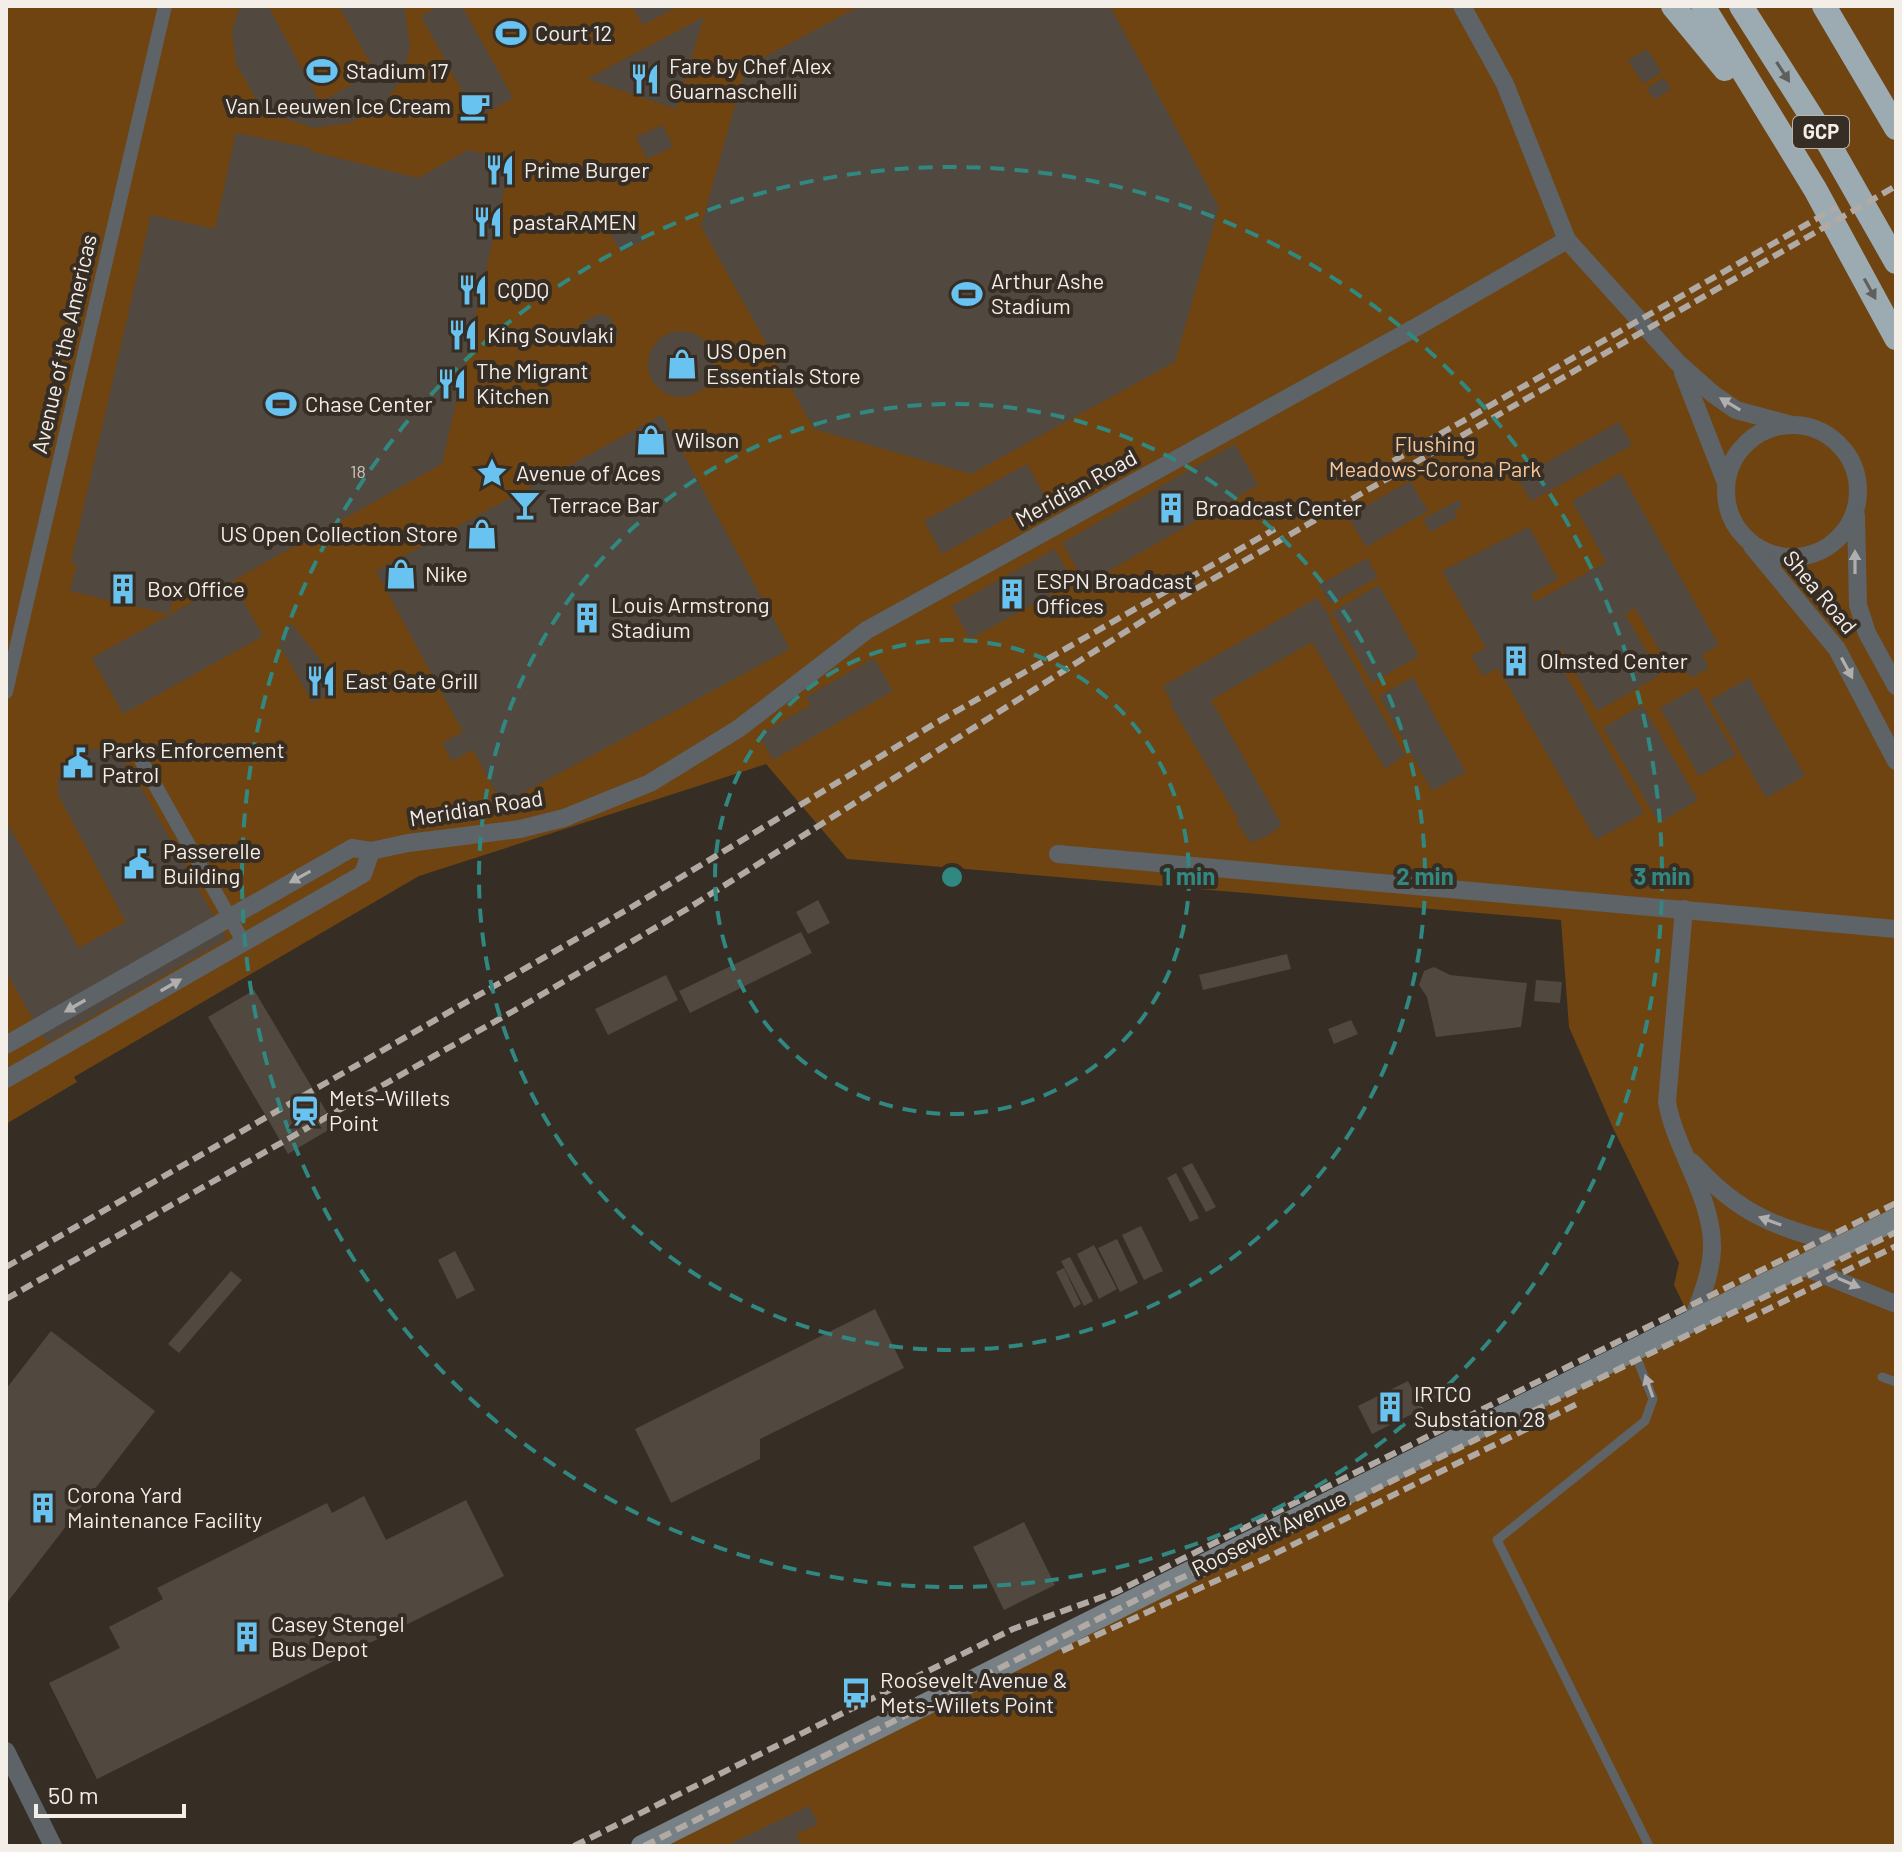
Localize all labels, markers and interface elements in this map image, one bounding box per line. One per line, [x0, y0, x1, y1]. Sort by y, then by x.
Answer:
sports icon: Court 12 [494, 16, 528, 50]
place label: Court 12 [535, 19, 612, 45]
place label: Fare by Chef Alex Guarnaschelli [669, 52, 832, 103]
sports icon: Stadium 17 [305, 54, 339, 88]
place label: Stadium 17 [346, 57, 448, 83]
one-way arrow [1775, 61, 1790, 82]
restaurant icon: Fare by Chef Alex Guarnaschelli [628, 62, 662, 96]
cafe icon: Van Leeuwen Ice Cream [458, 89, 492, 123]
place label: Van Leeuwen Ice Cream [225, 92, 451, 118]
road number: GCP [1793, 116, 1849, 148]
restaurant icon: Prime Burger [483, 153, 517, 187]
place label: Prime Burger [524, 156, 649, 182]
restaurant icon: pastaRAMEN [471, 205, 505, 239]
place label: pastaRAMEN [512, 208, 637, 234]
street label: Avenue of the Americas [25, 232, 101, 456]
place label: Arthur Ashe Stadium [991, 267, 1104, 318]
restaurant icon: CQDQ [456, 273, 490, 307]
place label: CQDQ [497, 276, 549, 302]
sports icon: Arthur Ashe Stadium [950, 277, 984, 311]
one-way arrow [1863, 278, 1877, 300]
restaurant icon: King Souvlaki [446, 318, 480, 352]
place label: King Souvlaki [487, 321, 614, 347]
place label: US Open Essentials Store [706, 337, 861, 388]
shop icon: US Open Essentials Store [665, 347, 699, 381]
place label: The Migrant Kitchen [476, 357, 589, 408]
restaurant icon: The Migrant Kitchen [435, 367, 469, 401]
sports icon: Chase Center [264, 387, 298, 421]
place label: Chase Center [305, 390, 433, 416]
one-way arrow [1719, 398, 1741, 412]
shop icon: Wilson [634, 423, 668, 457]
place label: Wilson [675, 426, 739, 452]
park label: Flushing Meadows-Corona Park [1329, 430, 1541, 481]
street label: Meridian Road [1010, 443, 1141, 531]
place icon: Avenue of Aces [475, 456, 509, 490]
place label: Avenue of Aces [516, 459, 661, 485]
house number: 18 [350, 460, 366, 482]
bar icon: Terrace Bar [508, 488, 542, 522]
place label: Terrace Bar [549, 491, 659, 517]
building icon: Broadcast Center [1154, 491, 1188, 525]
place label: Broadcast Center [1195, 494, 1362, 520]
shop icon: US Open Collection Store [465, 517, 499, 551]
place label: US Open Collection Store [220, 520, 458, 546]
street label: Shea Road [1779, 545, 1863, 638]
one-way arrow [1849, 549, 1861, 574]
shop icon: Nike [384, 557, 418, 591]
place label: Nike [425, 560, 468, 586]
place label: ESPN Broadcast Offices [1036, 567, 1193, 618]
building icon: Box Office [106, 572, 140, 606]
place label: Box Office [147, 575, 245, 601]
building icon: ESPN Broadcast Offices [995, 577, 1029, 611]
place label: Louis Armstrong Stadium [611, 591, 770, 642]
building icon: Louis Armstrong Stadium [570, 601, 604, 635]
building icon: Olmsted Center [1499, 644, 1533, 678]
place label: Olmsted Center [1540, 647, 1688, 673]
one-way arrow [1840, 657, 1854, 679]
restaurant icon: East Gate Grill [304, 664, 338, 698]
place label: East Gate Grill [345, 667, 478, 693]
place label: Parks Enforcement Patrol [102, 736, 285, 787]
public building icon: Parks Enforcement Patrol [61, 746, 95, 780]
street label: Meridian Road [407, 784, 544, 830]
place label: Passerelle Building [163, 837, 261, 888]
public building icon: Passerelle Building [122, 847, 156, 881]
text: 1 min [1163, 861, 1215, 890]
text: 2 min [1396, 861, 1454, 890]
text: 3 min [1633, 861, 1691, 890]
centre of rings [938, 863, 966, 891]
one-way arrow [289, 870, 312, 884]
one-way arrow [160, 978, 182, 992]
one-way arrow [63, 999, 86, 1013]
place label: Mets–Willets Point [329, 1084, 450, 1135]
station icon: Mets–Willets Point [288, 1094, 322, 1128]
one-way arrow [1758, 1215, 1782, 1227]
one-way arrow [1837, 1277, 1861, 1290]
one-way arrow [1642, 1373, 1654, 1397]
place label: IRTCO Substation 28 [1414, 1380, 1546, 1431]
building icon: IRTCO Substation 28 [1373, 1390, 1407, 1424]
place label: Corona Yard Maintenance Facility [67, 1481, 262, 1532]
street label: Roosevelt Avenue [1187, 1483, 1350, 1581]
building icon: Corona Yard Maintenance Facility [26, 1491, 60, 1525]
place label: Casey Stengel Bus Depot [271, 1610, 405, 1661]
building icon: Casey Stengel Bus Depot [230, 1620, 264, 1654]
place label: Roosevelt Avenue & Mets-Willets Point [880, 1666, 1067, 1717]
bus stop icon: Roosevelt Avenue & Mets-Willets Point [839, 1676, 873, 1710]
scale bar [36, 1768, 184, 1818]
text: 50 m [48, 1780, 99, 1809]

